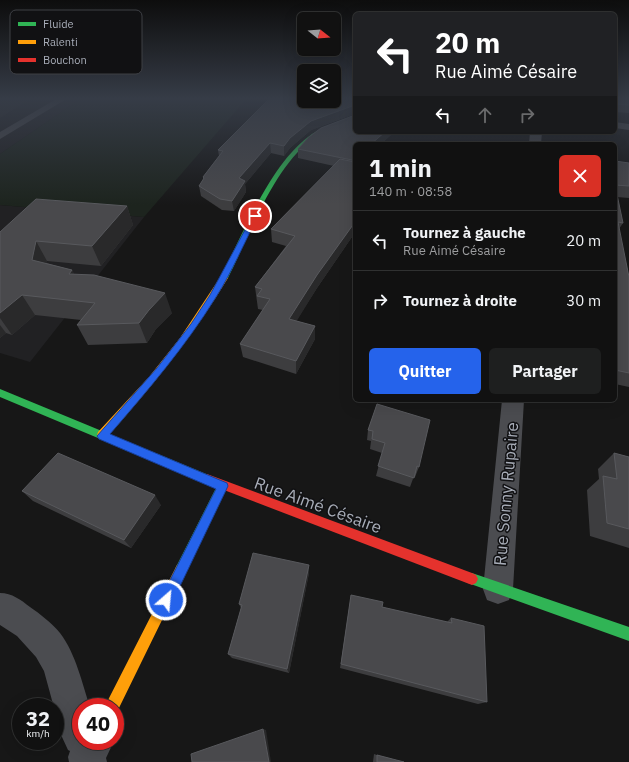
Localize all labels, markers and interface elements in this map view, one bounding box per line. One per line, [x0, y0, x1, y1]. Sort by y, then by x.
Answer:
legend [10, 10, 142, 74]
north arrow [297, 12, 341, 56]
map controls [297, 12, 341, 108]
text: Fluide [43, 17, 74, 31]
text: 20 m [435, 24, 500, 61]
icon: left [369, 28, 421, 80]
text: Ralenti [43, 35, 78, 49]
text: Bouchon [43, 53, 87, 67]
text: Rue Aimé Césaire [435, 60, 577, 83]
button: layers [297, 64, 341, 108]
icon: left [432, 104, 454, 126]
icon: ahead [474, 104, 496, 126]
icon: right [516, 104, 538, 126]
text: 1 min [369, 152, 432, 184]
button: close [559, 155, 601, 197]
text: 140 m · 08:58 [369, 183, 452, 200]
pin [238, 199, 272, 233]
icon: arrive [244, 205, 266, 227]
text: Tournez à gauche [403, 223, 526, 242]
icon: left [369, 230, 391, 252]
text: 20 m [566, 231, 601, 250]
text: Rue Aimé Césaire [403, 242, 506, 259]
icon: right [369, 290, 391, 312]
text: Tournez à droite [403, 291, 517, 310]
text: 30 m [566, 291, 601, 310]
button: Quitter [369, 348, 481, 394]
button: Partager [489, 348, 601, 394]
street label: Rue Sonny Rupaire [489, 421, 523, 567]
street label: Rue Aimé Césaire [251, 472, 385, 538]
position arrow [145, 579, 187, 621]
speed limit sign: 40 [72, 698, 124, 750]
text: 32 [26, 705, 50, 732]
text: km/h [26, 727, 50, 740]

